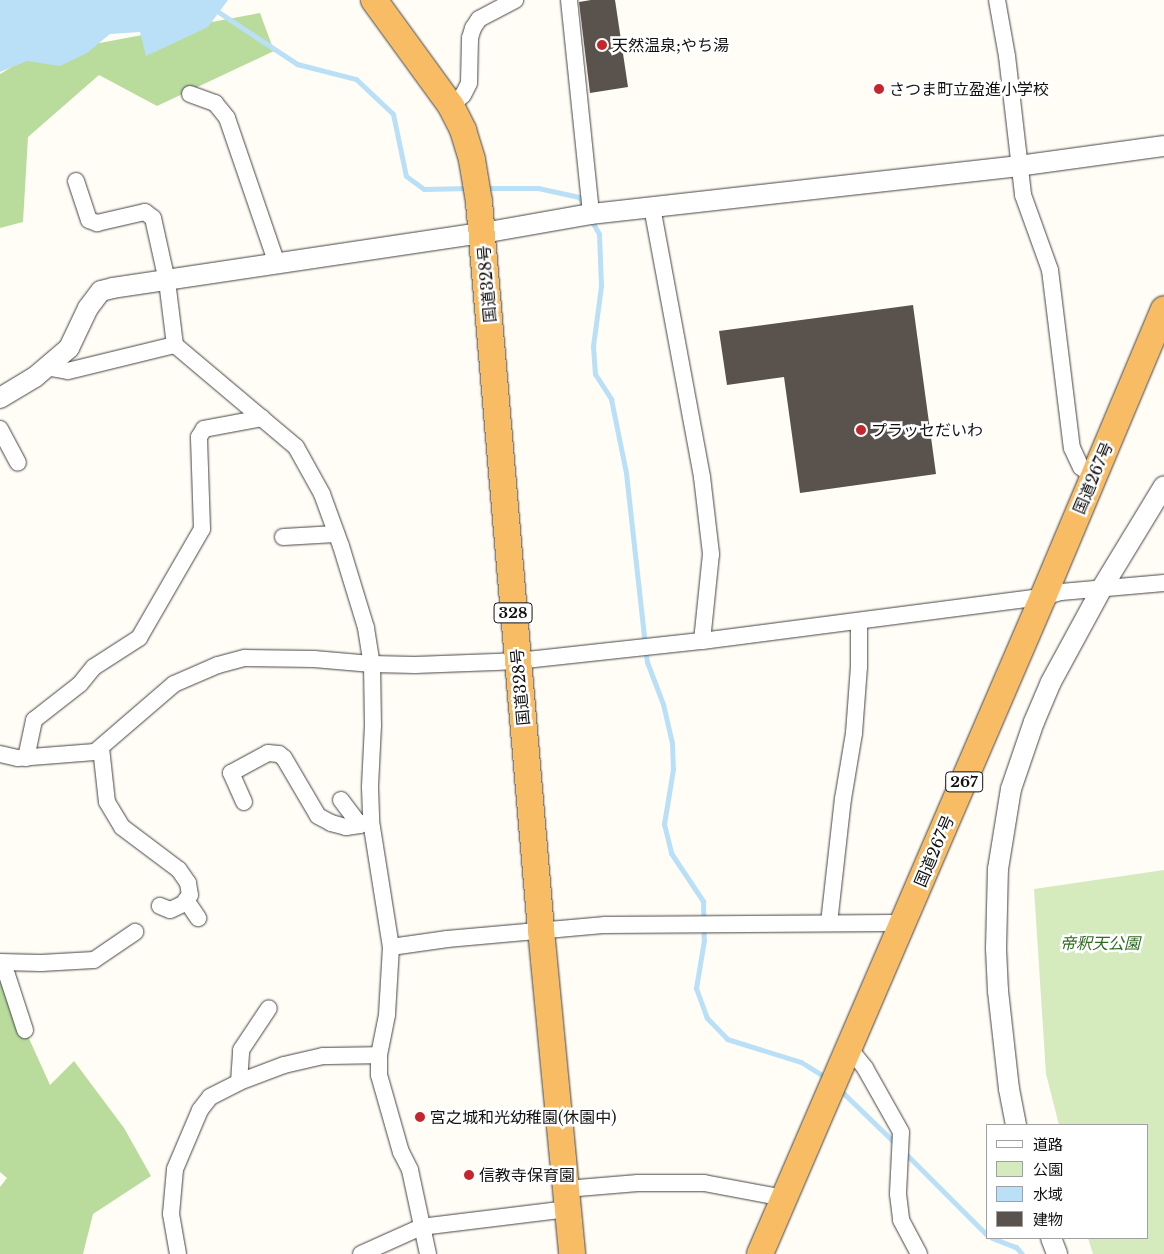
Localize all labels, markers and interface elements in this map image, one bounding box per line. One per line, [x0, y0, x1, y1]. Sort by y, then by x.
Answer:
place label: 天然温泉;やち湯 [612, 35, 729, 55]
marker: 天然温泉;やち湯 [596, 39, 608, 51]
place label: さつま町立盈進小学校 [889, 79, 1049, 99]
marker: さつま町立盈進小学校 [873, 83, 885, 95]
street label: 国道328号 [474, 245, 500, 323]
place label: プラッセだいわ [871, 420, 983, 440]
marker: プラッセだいわ [855, 424, 867, 436]
street label: 国道267号 [1069, 439, 1117, 517]
road number: 328 [493, 600, 533, 626]
street label: 国道328号 [507, 648, 533, 726]
road number: 267 [944, 770, 984, 794]
street label: 国道267号 [910, 812, 958, 890]
park label: 帝釈天公園 [1060, 933, 1140, 953]
place label: 宮之城和光幼稚園(休園中) [430, 1107, 617, 1127]
marker: 宮之城和光幼稚園(休園中) [414, 1111, 426, 1123]
legend [986, 1124, 1149, 1239]
text: 道路 [1033, 1135, 1063, 1154]
text: 公園 [1033, 1160, 1063, 1179]
place label: 信教寺保育園 [479, 1165, 575, 1185]
marker: 信教寺保育園 [463, 1169, 475, 1181]
text: 水域 [1033, 1185, 1063, 1204]
text: 建物 [1033, 1210, 1063, 1229]

